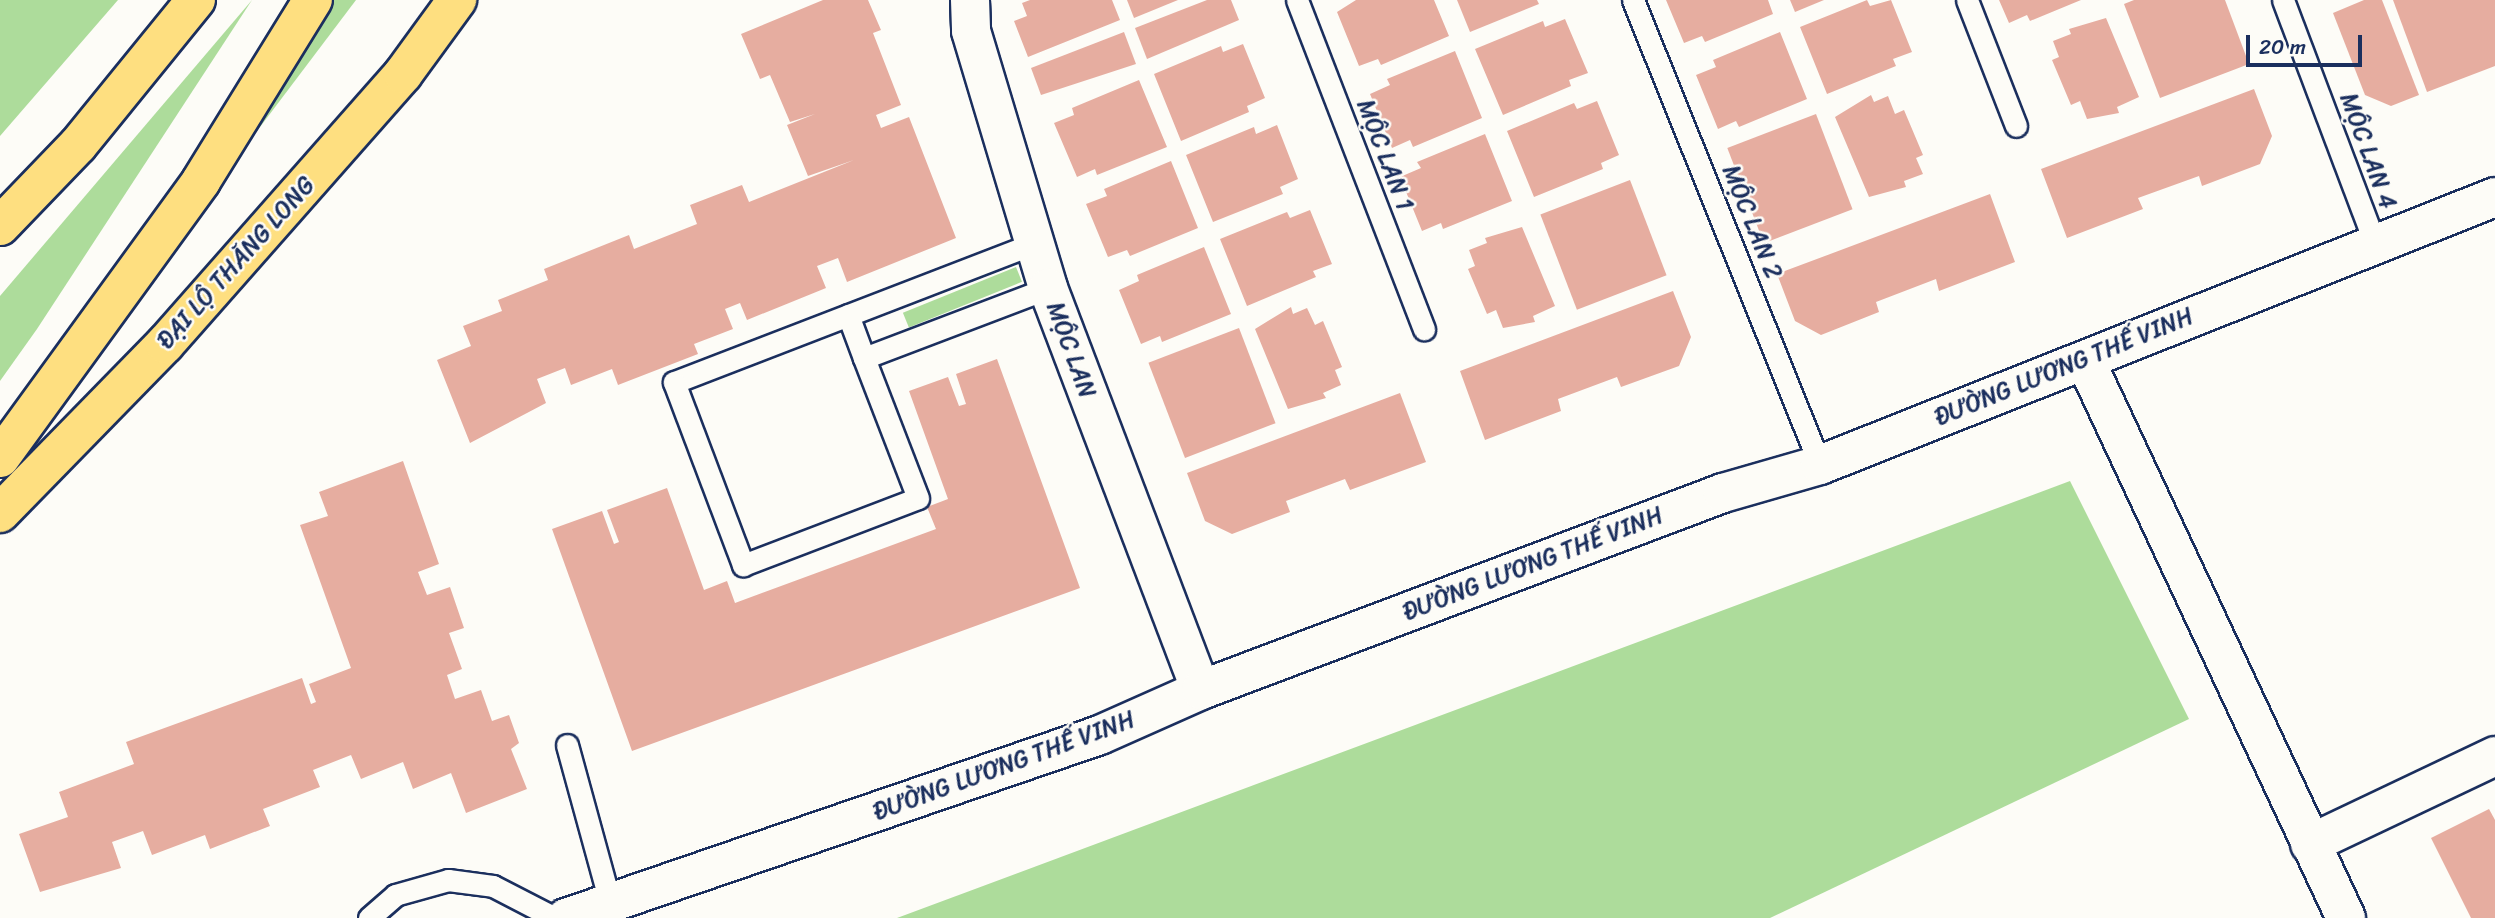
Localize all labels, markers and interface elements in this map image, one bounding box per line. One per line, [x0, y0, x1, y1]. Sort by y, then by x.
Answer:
scale bar [2250, 21, 2366, 65]
text: 20 m [2259, 28, 2306, 66]
street label: MỘC LAN 4 [2334, 89, 2402, 213]
street label: MỘC LAN 1 [1351, 95, 1419, 215]
street label: MỘC LAN 2 [1716, 161, 1788, 283]
street label: ĐẠI LỘ THĂNG LONG [151, 171, 321, 355]
street label: MỘC LAN [1040, 298, 1102, 402]
street label: ĐƯỜNG LƯƠNG THẾ VINH [1930, 302, 2198, 432]
street label: ĐƯỜNG LƯƠNG THẾ VINH [1398, 501, 1668, 627]
street label: ĐƯỜNG LƯƠNG THẾ VINH [869, 705, 1139, 827]

